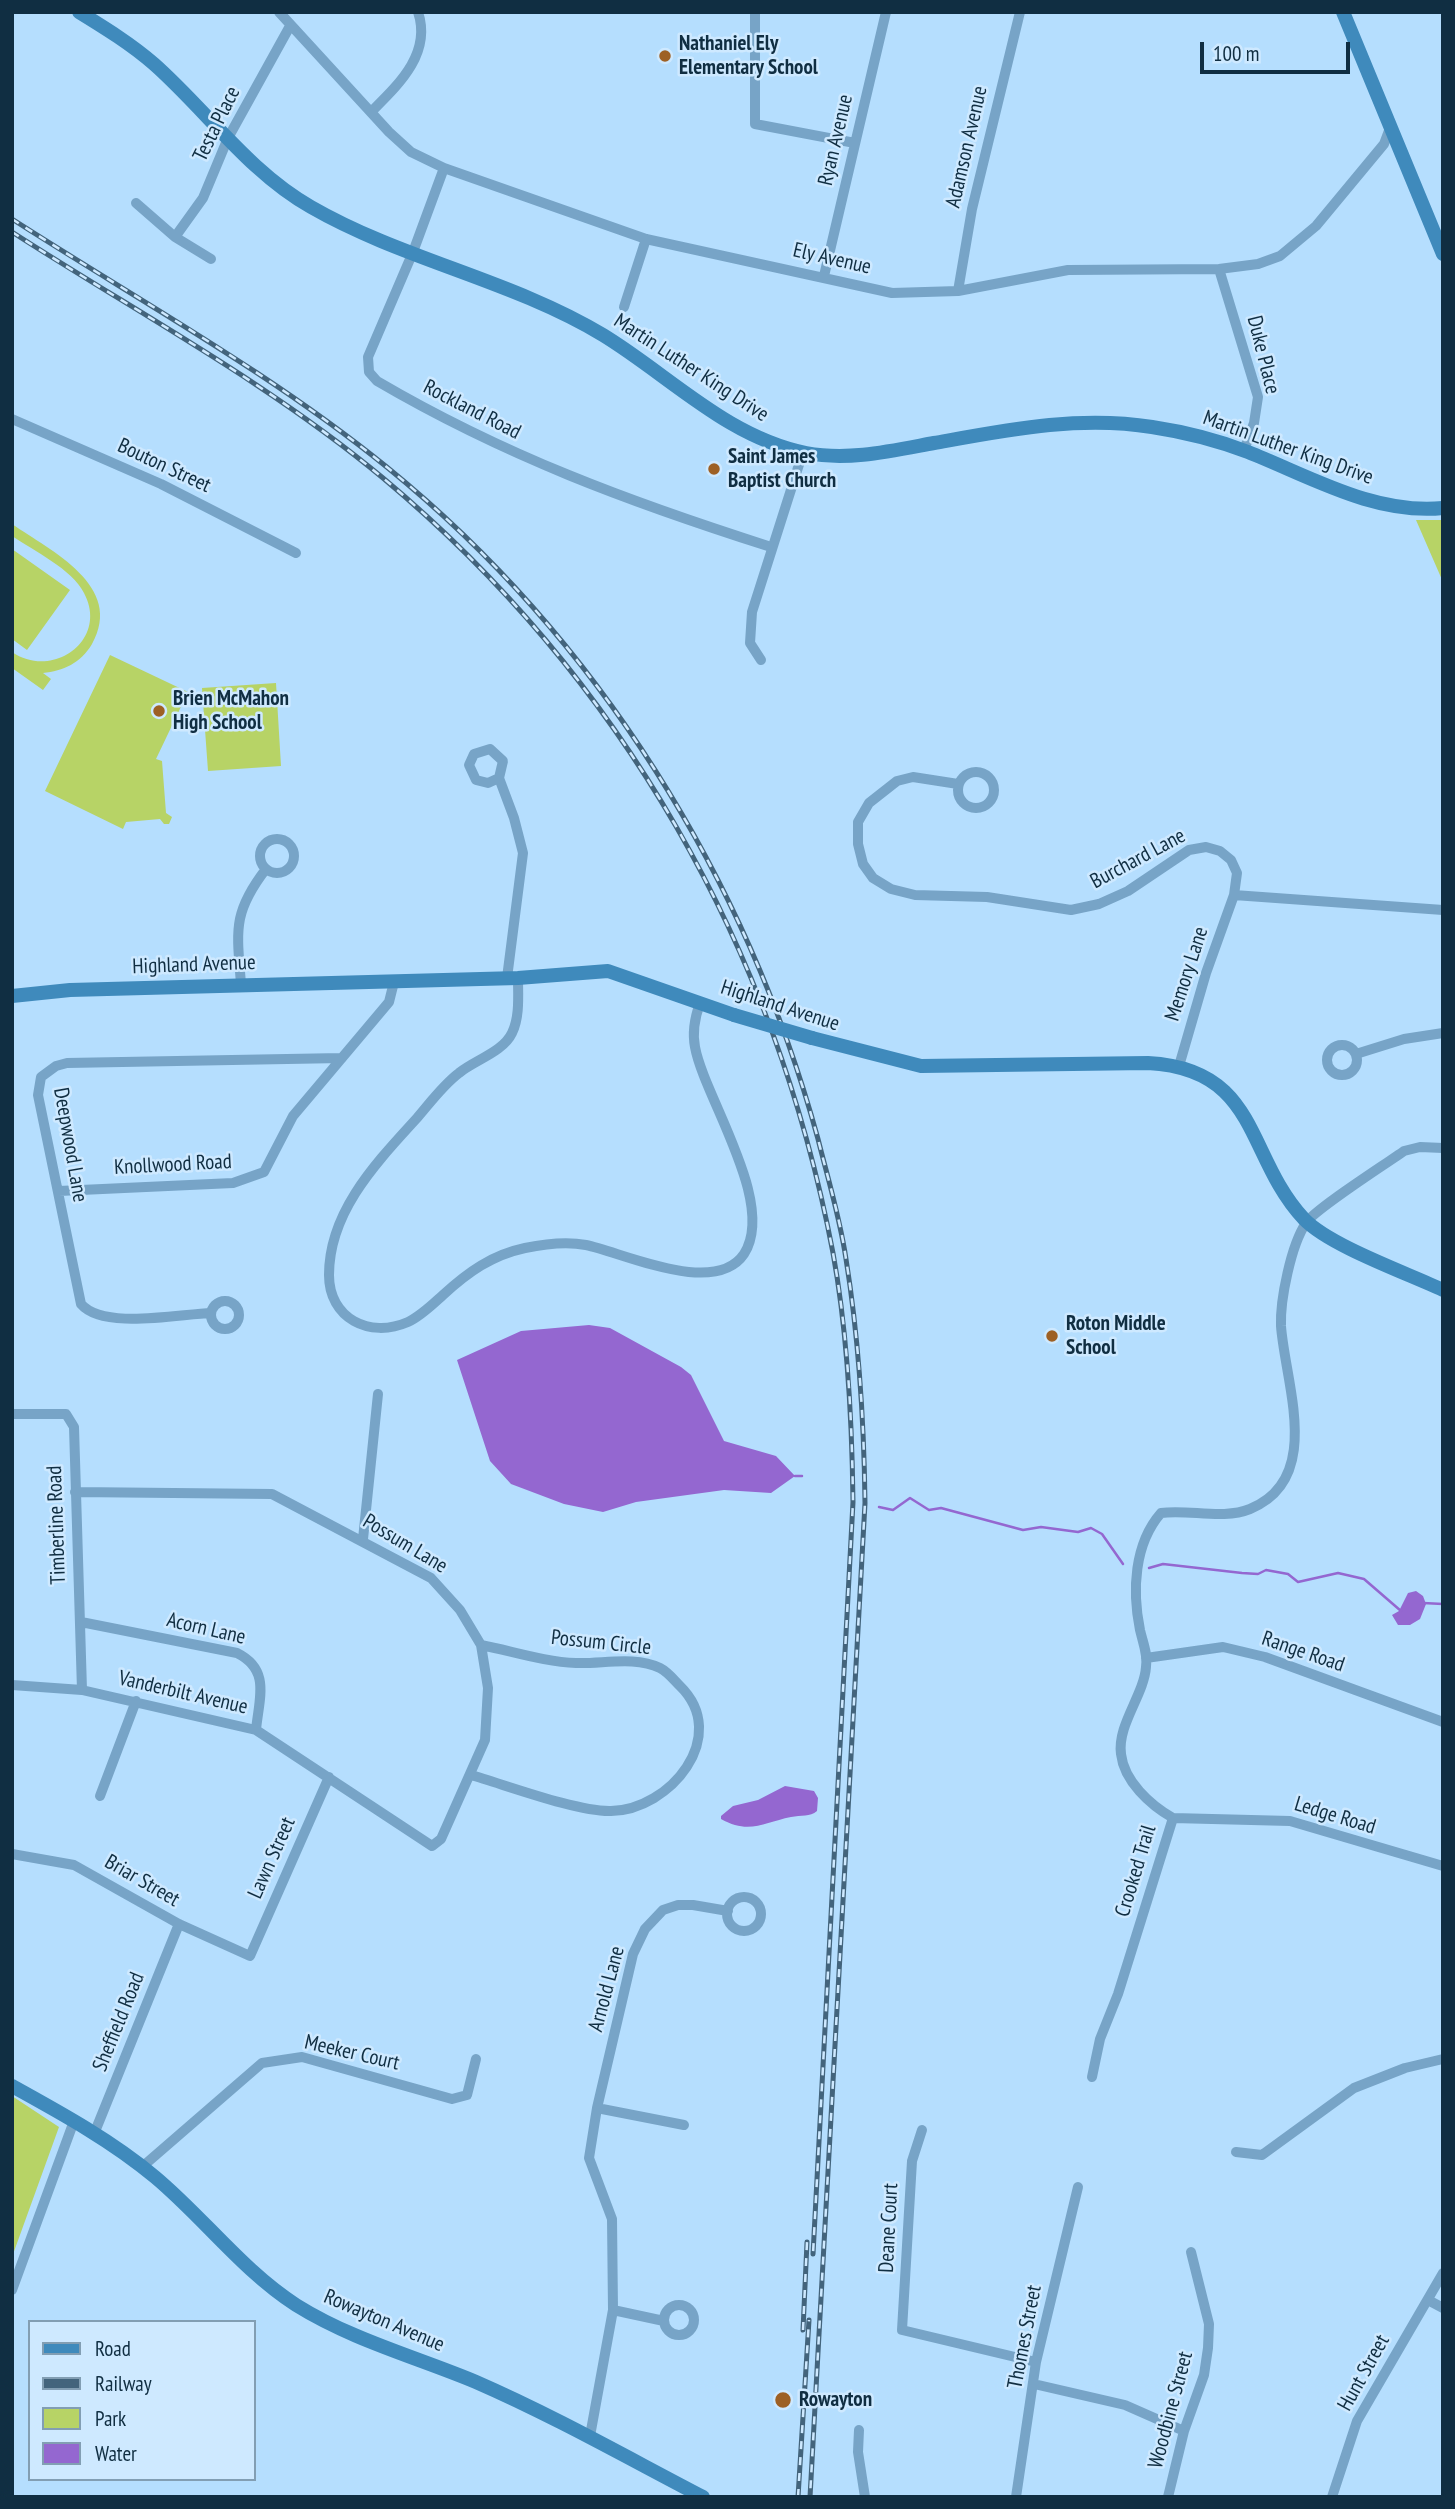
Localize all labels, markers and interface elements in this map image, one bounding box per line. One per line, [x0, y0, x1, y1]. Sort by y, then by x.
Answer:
scale bar [1203, 28, 1354, 72]
place label: Nathaniel Ely Elementary School [679, 31, 818, 81]
text: 100 m [1213, 40, 1259, 67]
marker: Nathaniel Ely Elementary School [657, 48, 673, 64]
street label: Testa Place [188, 82, 246, 166]
street label: Adamson Avenue [941, 84, 993, 210]
street label: Ryan Avenue [813, 92, 859, 188]
street label: Ely Avenue [791, 238, 873, 280]
street label: Martin Luther King Drive [609, 309, 773, 427]
street label: Duke Place [1241, 313, 1285, 397]
street label: Rockland Road [419, 375, 525, 445]
street label: Martin Luther King Drive [1199, 406, 1377, 490]
street label: Bouton Street [113, 433, 215, 499]
place label: Saint James Baptist Church [728, 444, 836, 494]
marker: Saint James Baptist Church [706, 461, 722, 477]
place label: Brien McMahon High School [173, 686, 289, 736]
marker: Brien McMahon High School [151, 703, 167, 719]
street label: Burchard Lane [1086, 823, 1190, 895]
street label: Memory Lane [1160, 924, 1214, 1024]
street label: Highland Avenue [132, 950, 256, 980]
street label: Highland Avenue [717, 975, 843, 1037]
street label: Deepwood Lane [48, 1086, 92, 1204]
street label: Knollwood Road [114, 1149, 232, 1181]
place label: Roton Middle School [1066, 1311, 1166, 1361]
marker: Roton Middle School [1044, 1328, 1060, 1344]
street label: Timberline Road [42, 1465, 72, 1585]
street label: Possum Lane [358, 1509, 452, 1579]
street label: Acorn Lane [164, 1608, 248, 1650]
street label: Possum Circle [550, 1625, 652, 1661]
street label: Range Road [1258, 1626, 1348, 1678]
street label: Vanderbilt Avenue [116, 1666, 250, 1720]
street label: Ledge Road [1291, 1792, 1379, 1840]
street label: Lawn Street [243, 1813, 301, 1903]
street label: Crooked Trail [1110, 1822, 1162, 1920]
street label: Briar Street [100, 1850, 184, 1912]
street label: Arnold Lane [584, 1944, 630, 2034]
street label: Sheffield Road [88, 1969, 150, 2075]
street label: Meeker Court [302, 2030, 402, 2076]
street label: Deane Court [874, 2183, 904, 2273]
street label: Thomes Street [1003, 2283, 1047, 2391]
street label: Rowayton Avenue [320, 2284, 448, 2358]
legend [28, 2320, 256, 2481]
street label: Hunt Street [1333, 2330, 1395, 2416]
text: Road [95, 2335, 131, 2362]
street label: Woodbine Street [1143, 2349, 1199, 2471]
text: Railway [95, 2370, 152, 2397]
place label: Rowayton [799, 2387, 872, 2413]
marker: Rowayton [773, 2390, 793, 2410]
text: Park [95, 2405, 126, 2432]
text: Water [95, 2440, 137, 2467]

